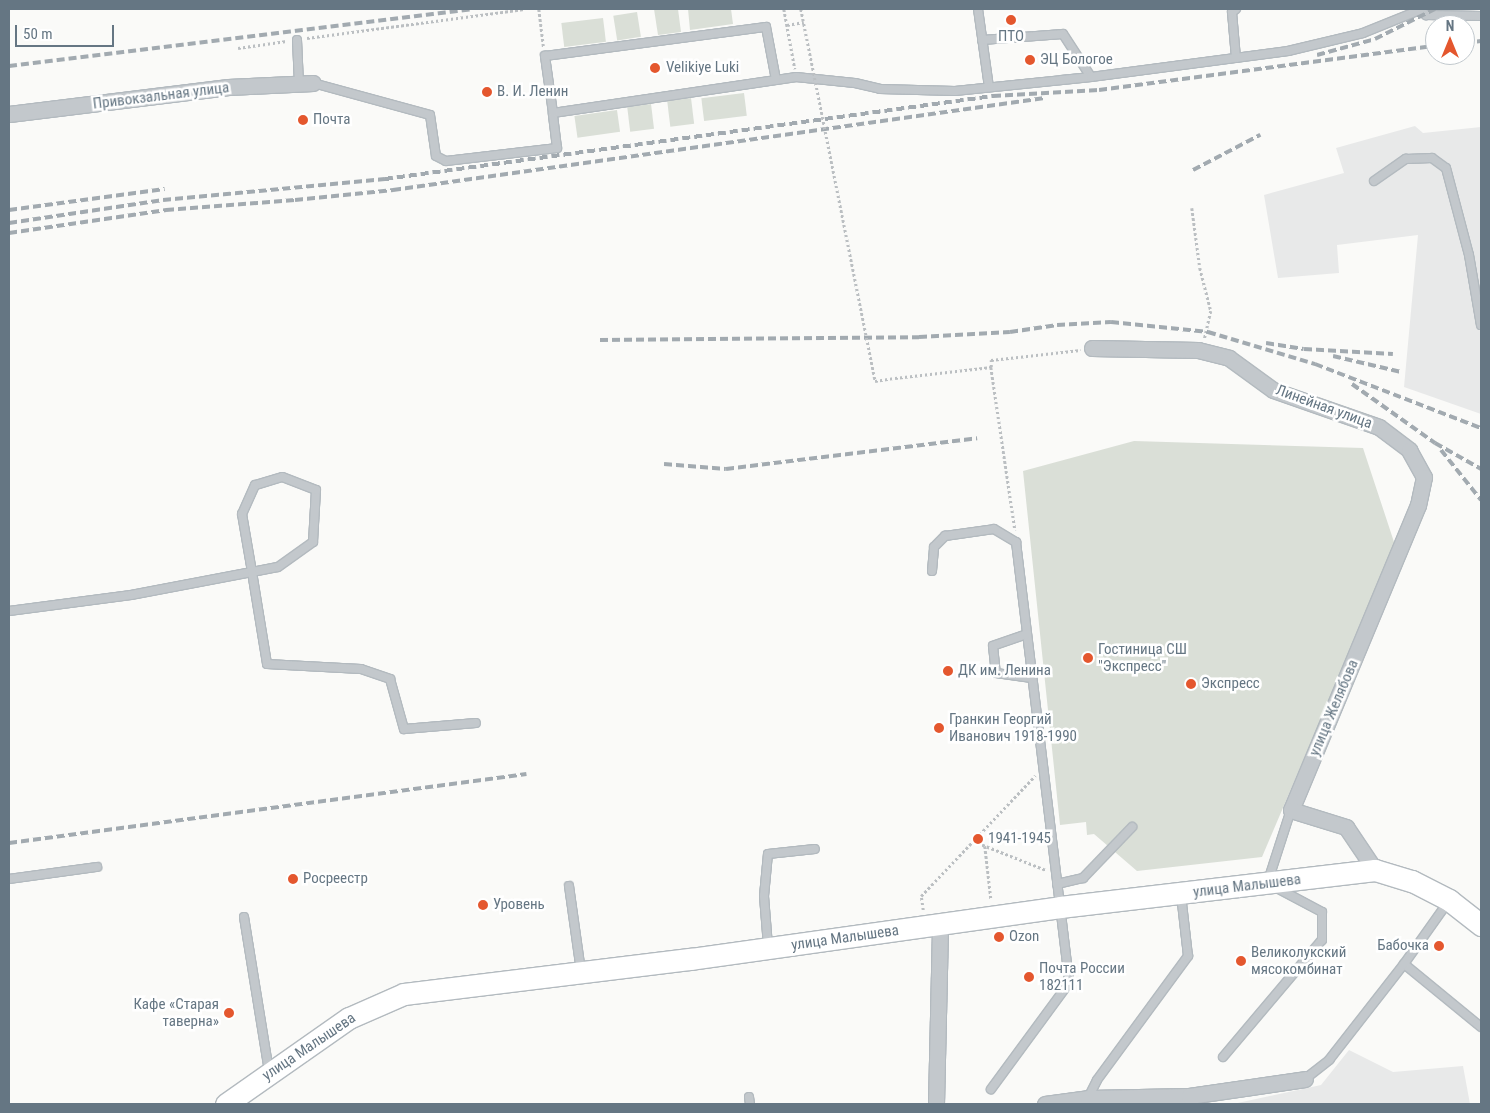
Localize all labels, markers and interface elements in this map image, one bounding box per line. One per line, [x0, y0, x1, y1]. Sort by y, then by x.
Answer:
marker: ПТО [1005, 14, 1017, 26]
scale bar [18, 15, 116, 47]
north arrow [1425, 15, 1475, 65]
text: N [1446, 18, 1454, 34]
text: 50 m [23, 25, 53, 43]
place label: ПТО [998, 28, 1024, 46]
place label: ЭЦ Бологое [1040, 51, 1113, 69]
marker: ЭЦ Бологое [1024, 54, 1036, 66]
place label: Velikiye Luki [666, 59, 739, 77]
marker: Velikiye Luki [648, 61, 662, 75]
street label: Привокзальная улица [92, 79, 230, 113]
place label: В. И. Ленин [497, 83, 568, 101]
marker: В. И. Ленин [481, 86, 493, 98]
place label: Почта [313, 111, 350, 129]
marker: Почта [297, 114, 309, 126]
street label: Линейная улица [1273, 381, 1375, 433]
place label: Гостиница СШ "Экспресс" [1098, 640, 1187, 675]
marker: Гостиница СШ "Экспресс" [1082, 652, 1094, 664]
street label: улица Желябова [1306, 657, 1362, 759]
place label: ДК им. Ленина [958, 662, 1051, 680]
marker: ДК им. Ленина [942, 665, 954, 677]
place label: Экспресс [1201, 675, 1260, 693]
marker: Экспресс [1185, 678, 1197, 690]
place label: Гранкин Георгий Иванович 1918-1990 [949, 710, 1077, 745]
marker: Гранкин Георгий Иванович 1918-1990 [933, 722, 945, 734]
place label: 1941-1945 [988, 830, 1051, 848]
marker: 1941-1945 [972, 833, 984, 845]
place label: Росреестр [303, 870, 368, 888]
street label: улица Малышева [1192, 870, 1302, 902]
marker: Росреестр [287, 873, 299, 885]
place label: Уровень [493, 896, 545, 914]
marker: Уровень [477, 899, 489, 911]
street label: улица Малышева [790, 922, 900, 954]
place label: Ozon [1009, 928, 1039, 946]
marker: Ozon [993, 931, 1005, 943]
place label: Бабочка [1377, 937, 1429, 955]
marker: Бабочка [1433, 940, 1445, 952]
place label: Великолукский мясокомбинат [1251, 943, 1346, 978]
marker: Великолукский мясокомбинат [1235, 955, 1247, 967]
place label: Почта России 182111 [1039, 959, 1125, 994]
marker: Почта России 182111 [1023, 971, 1035, 983]
place label: Кафе «Старая таверна» [133, 995, 219, 1030]
marker: Кафе «Старая таверна» [223, 1007, 235, 1019]
street label: улица Малышева [259, 1009, 359, 1085]

